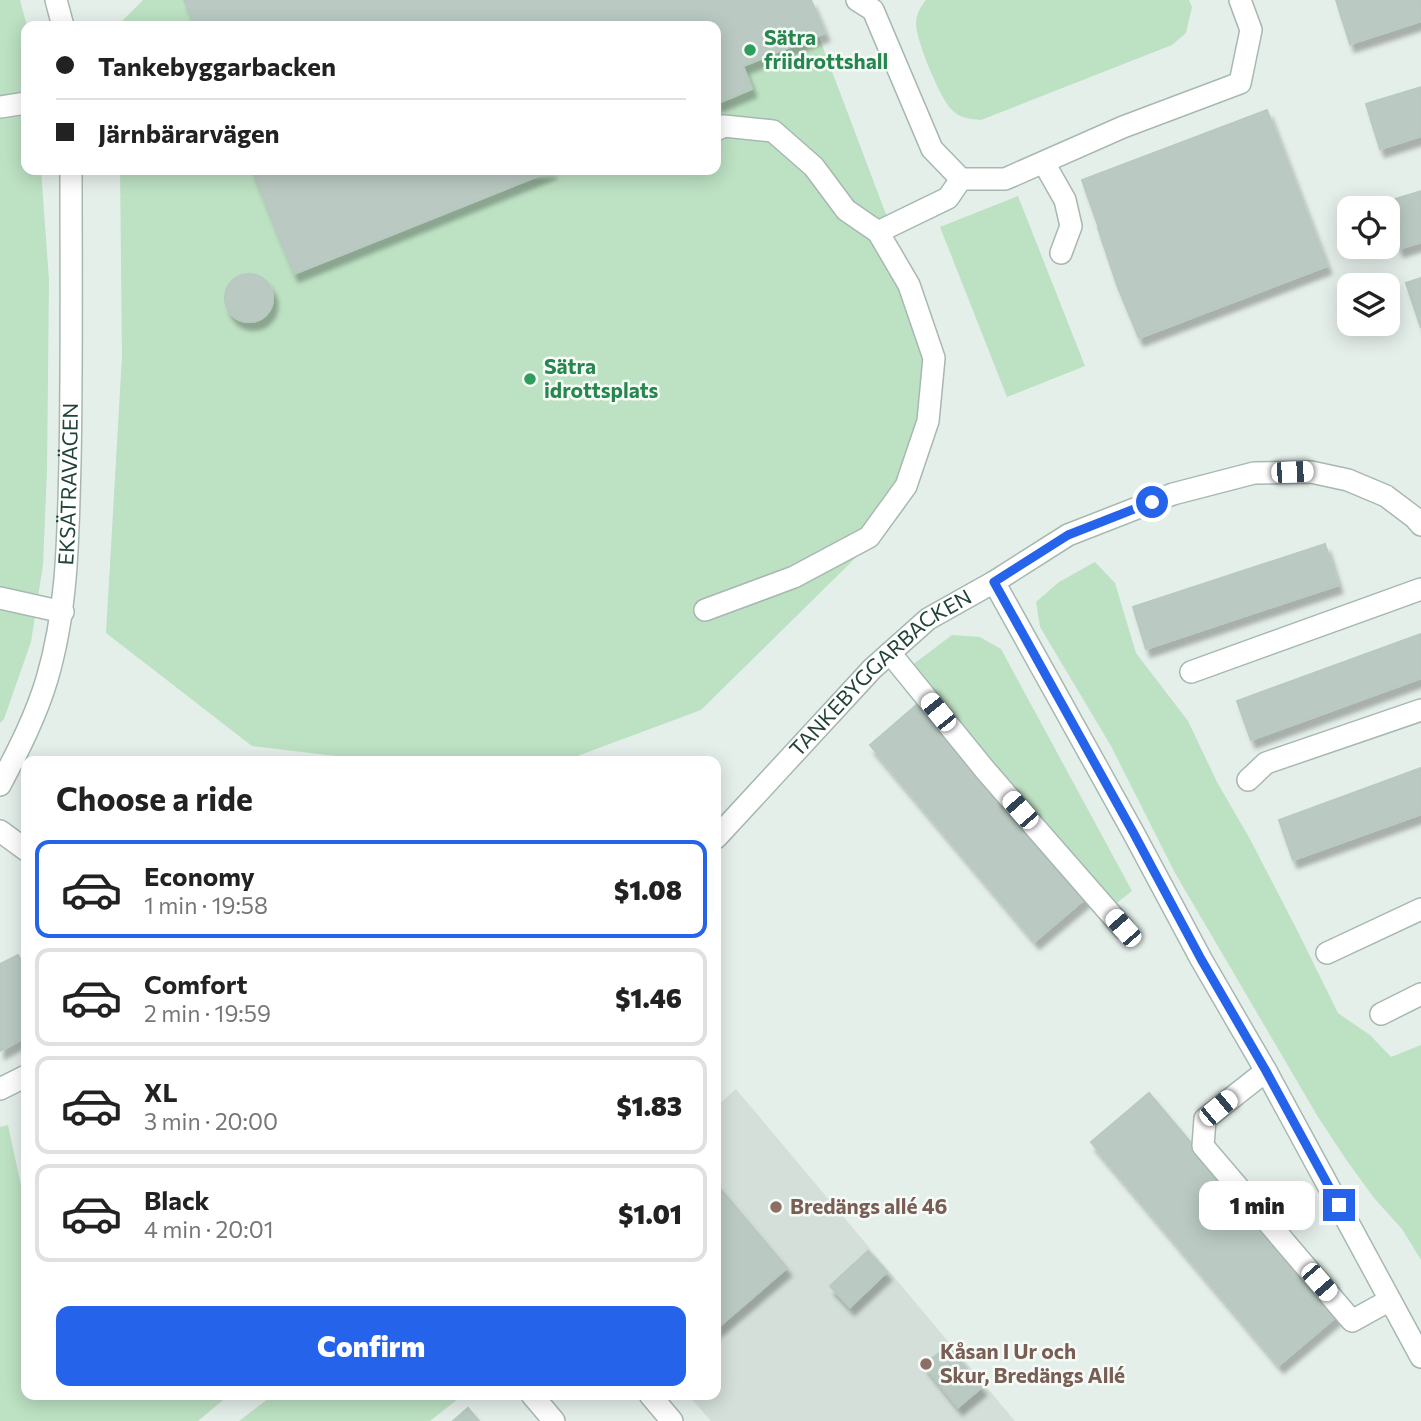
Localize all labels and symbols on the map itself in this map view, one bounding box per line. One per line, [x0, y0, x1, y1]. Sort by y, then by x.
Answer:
place label: Sätra friidrottshall [764, 24, 888, 73]
marker: Sätra friidrottshall [742, 42, 758, 58]
place label: Sätra idrottsplats [544, 353, 659, 402]
marker: Sätra idrottsplats [522, 371, 538, 387]
street label: EKSÄTRAVÄGEN [52, 403, 82, 566]
car [1271, 461, 1314, 483]
route start [1136, 486, 1168, 518]
street label: TANKEBYGGARBACKEN [784, 583, 975, 761]
car [917, 689, 960, 735]
car [999, 787, 1042, 833]
car [1102, 905, 1145, 951]
car [1196, 1086, 1241, 1130]
callout: 1 min [1199, 1180, 1314, 1230]
route end [1323, 1189, 1355, 1221]
place label: Bredängs allé 46 [790, 1193, 948, 1218]
marker: Bredängs allé 46 [768, 1199, 784, 1215]
car [1298, 1259, 1341, 1305]
place label: Kåsan I Ur och Skur, Bredängs Allé [940, 1338, 1125, 1387]
marker: Kåsan I Ur och Skur, Bredängs Allé [918, 1356, 934, 1372]

